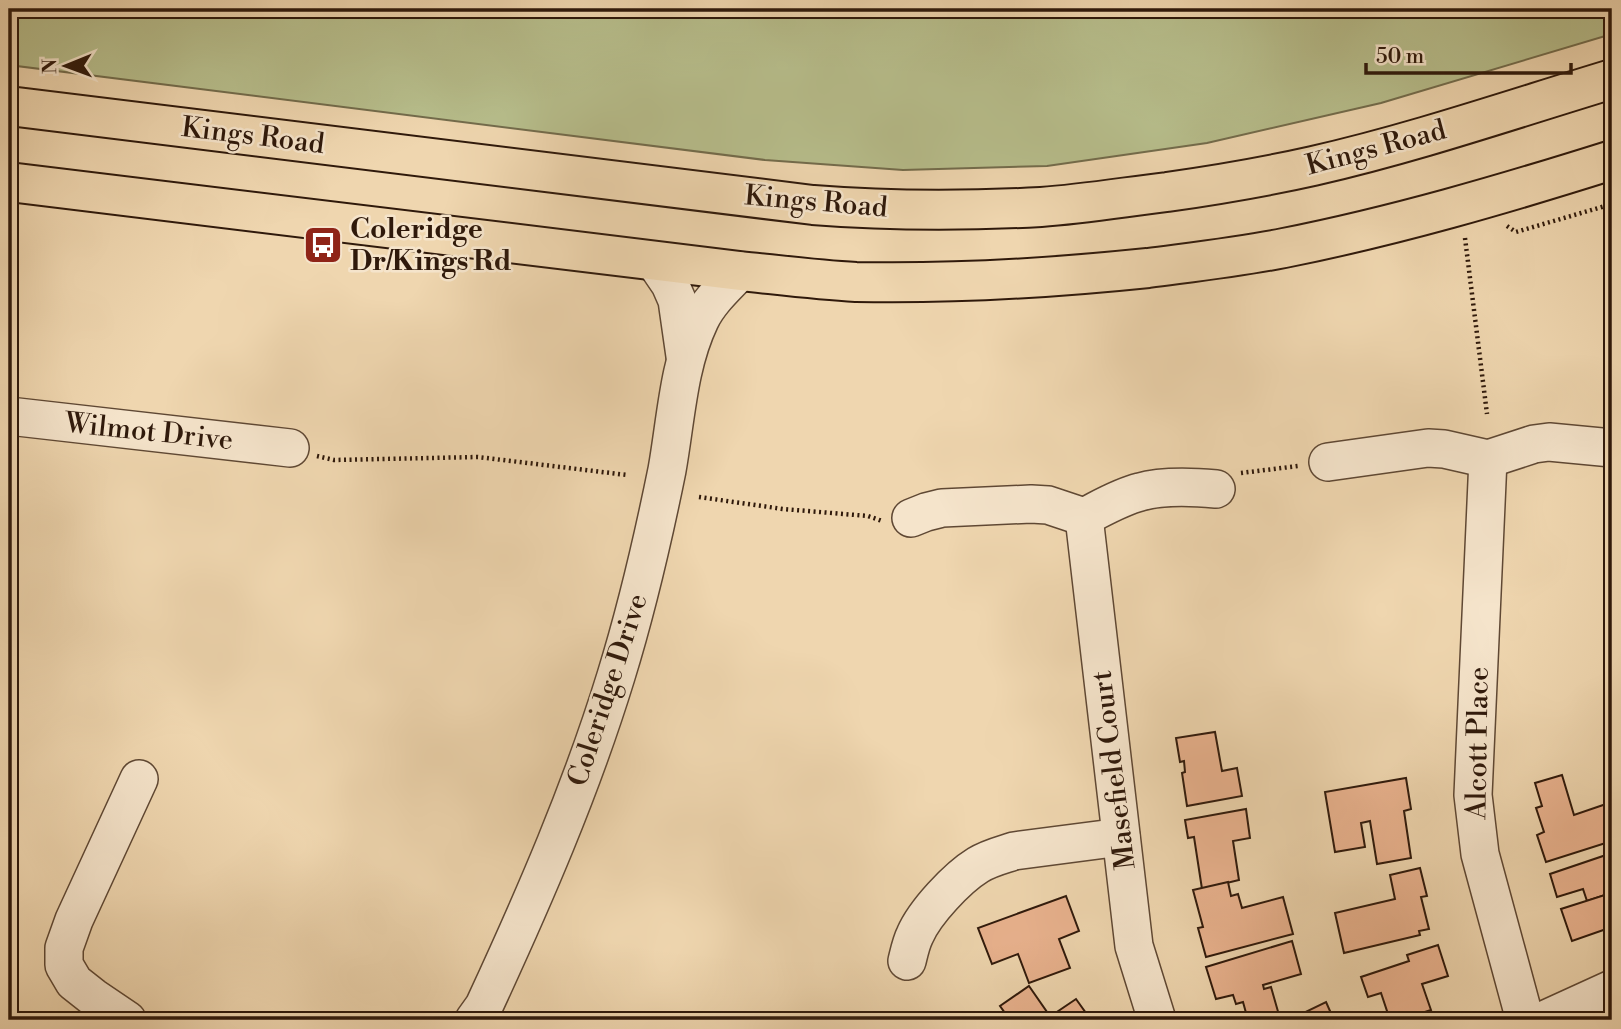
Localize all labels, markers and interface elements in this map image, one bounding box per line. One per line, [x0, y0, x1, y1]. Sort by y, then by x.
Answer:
north arrow [32, 32, 102, 102]
scale bar [1366, 32, 1570, 76]
text: 50 m [1376, 44, 1424, 70]
text: N [38, 59, 62, 74]
street label: Kings Road [179, 110, 327, 162]
street label: Kings Road [1302, 112, 1450, 184]
street label: Kings Road [743, 178, 889, 226]
place label: Coleridge Dr/Kings Rd [350, 212, 512, 279]
bus stop icon: Coleridge Dr/Kings Rd [302, 224, 344, 266]
street label: Wilmot Drive [62, 406, 235, 458]
street label: Coleridge Drive [560, 589, 656, 791]
street label: Alcott Place [1459, 666, 1497, 821]
street label: Masefield Court [1084, 668, 1144, 872]

